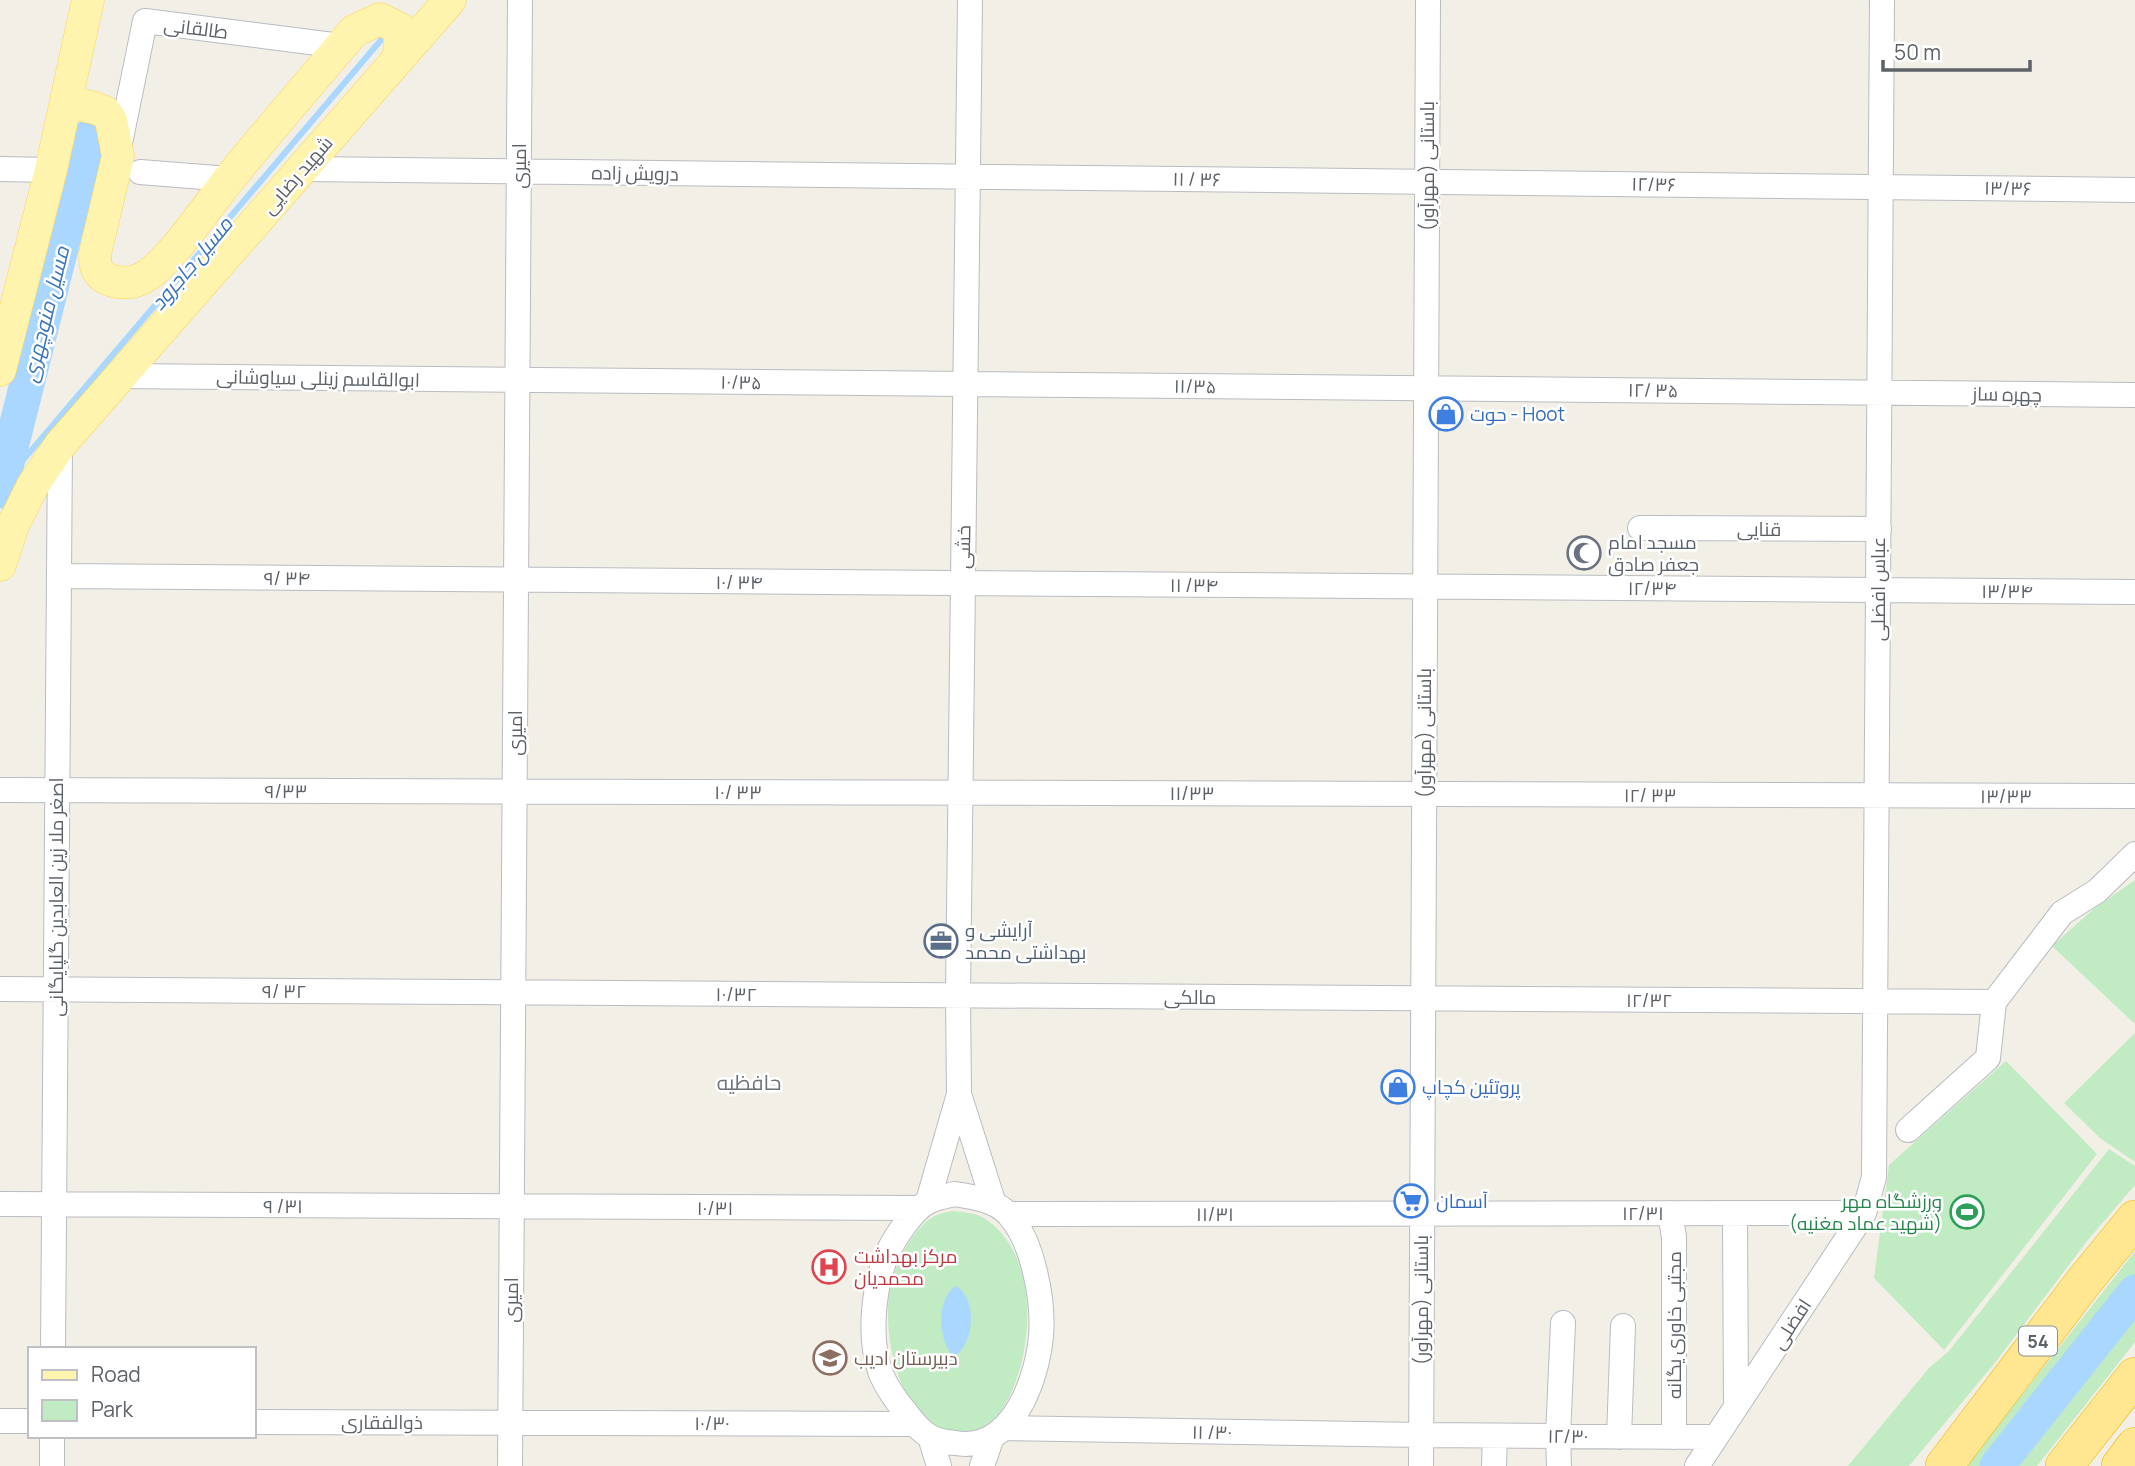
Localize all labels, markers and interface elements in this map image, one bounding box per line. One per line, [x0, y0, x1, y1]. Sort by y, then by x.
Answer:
street label: طالقانی [162, 11, 230, 45]
scale bar [1883, 28, 2030, 72]
text: 50 m [1894, 38, 1941, 66]
street label: باستانی (مهرآور) [1414, 101, 1440, 231]
street label: شهید رضایی [256, 130, 338, 220]
street label: امیری [506, 143, 532, 189]
street label: درویش زاده [591, 159, 679, 187]
street label: ۱۱ / ۳۶ [1172, 166, 1222, 192]
street label: ۱۲/۳۶ [1631, 171, 1677, 197]
street label: ۱۳/۳۶ [1984, 175, 2032, 201]
water label: مسیل جاجرود [144, 210, 239, 316]
water label: مسیل منوچهری [15, 243, 76, 385]
street label: ابوالقاسم زینلی سیاوشانی [216, 363, 420, 394]
street label: ۱۰/۳۵ [720, 369, 762, 395]
street label: ۱۱/۳۵ [1174, 373, 1216, 399]
street label: ۱۲/ ۳۵ [1628, 377, 1678, 403]
street label: چهره ساز [1971, 380, 2042, 408]
shop icon: حوت - Hoot [1427, 395, 1465, 433]
place label: حوت - Hoot [1470, 401, 1565, 427]
street label: قنایی [1737, 516, 1781, 542]
street label: خشی [950, 525, 976, 569]
place label: مسجد امام جعفر صادق [1608, 529, 1699, 577]
mosque icon: مسجد امام جعفر صادق [1565, 534, 1603, 572]
street label: عباس افضلی [1865, 537, 1891, 641]
street label: ۹/ ۳۴ [264, 565, 310, 591]
street label: ۱۰/ ۳۴ [715, 569, 763, 595]
street label: ۱۱ /۳۴ [1170, 572, 1218, 598]
street label: ۱۲/۳۴ [1628, 575, 1676, 601]
street label: ۱۳/۳۴ [1981, 578, 2033, 604]
street label: باستانی (مهرآور) [1411, 668, 1437, 798]
street label: امیری [502, 710, 528, 756]
street label: اصغر ملا زین العابدین گلپایگانی [43, 777, 69, 1017]
street label: ۹/۳۳ [265, 778, 307, 804]
street label: ۱۰/ ۳۳ [714, 779, 762, 805]
street label: ۱۱/۳۳ [1170, 780, 1214, 806]
street label: ۱۲/ ۳۳ [1624, 782, 1676, 808]
street label: ۱۳/۳۳ [1980, 783, 2032, 809]
place label: آرایشی و بهداشتی محمد [965, 917, 1086, 965]
office icon: آرایشی و بهداشتی محمد [922, 922, 960, 960]
street label: ۹/ ۳۲ [262, 978, 306, 1004]
street label: ۱۰/۳۲ [716, 981, 756, 1007]
street label: مالکی [1164, 984, 1216, 1010]
street label: ۱۲/۳۲ [1626, 987, 1672, 1013]
district label: حافظیه [717, 1068, 781, 1096]
shop icon: پروتئین کچاپ [1379, 1068, 1417, 1106]
place label: پروتئین کچاپ [1422, 1074, 1520, 1100]
supermarket icon: آسمان [1392, 1182, 1430, 1220]
place label: آسمان [1436, 1188, 1488, 1214]
place label: ورزشگاه مهر (شهید عماد مغنیه) [1789, 1188, 1942, 1236]
street label: ۹ /۳۱ [263, 1193, 303, 1219]
sports icon: ورزشگاه مهر (شهید عماد مغنیه) [1948, 1193, 1986, 1231]
street label: ۱۰/۳۱ [697, 1195, 733, 1221]
street label: ۱۲/۳۱ [1622, 1200, 1664, 1226]
street label: ۱۱/۳۱ [1196, 1201, 1234, 1227]
street label: باستانی (مهرآور) [1408, 1235, 1434, 1365]
place label: مرکز بهداشت محمدیان [854, 1243, 957, 1291]
hospital icon: مرکز بهداشت محمدیان [810, 1248, 848, 1286]
street label: مجتبی خاوری یگانه [1661, 1251, 1687, 1399]
street label: امیری [498, 1277, 524, 1323]
street label: افضلی [1765, 1294, 1817, 1354]
road number: 54 [2019, 1326, 2057, 1356]
school or university icon: دبیرستان ادیب [811, 1339, 849, 1377]
place label: دبیرستان ادیب [854, 1345, 958, 1371]
legend [28, 1347, 256, 1438]
text: Road [91, 1360, 141, 1388]
text: Park [91, 1395, 133, 1423]
street label: ذوالفقاری [341, 1409, 423, 1435]
street label: ۱۰/۳۰ [694, 1410, 730, 1436]
street label: ۱۱ /۳۰ [1192, 1419, 1232, 1445]
street label: ۱۲/۳۰ [1547, 1423, 1589, 1449]

